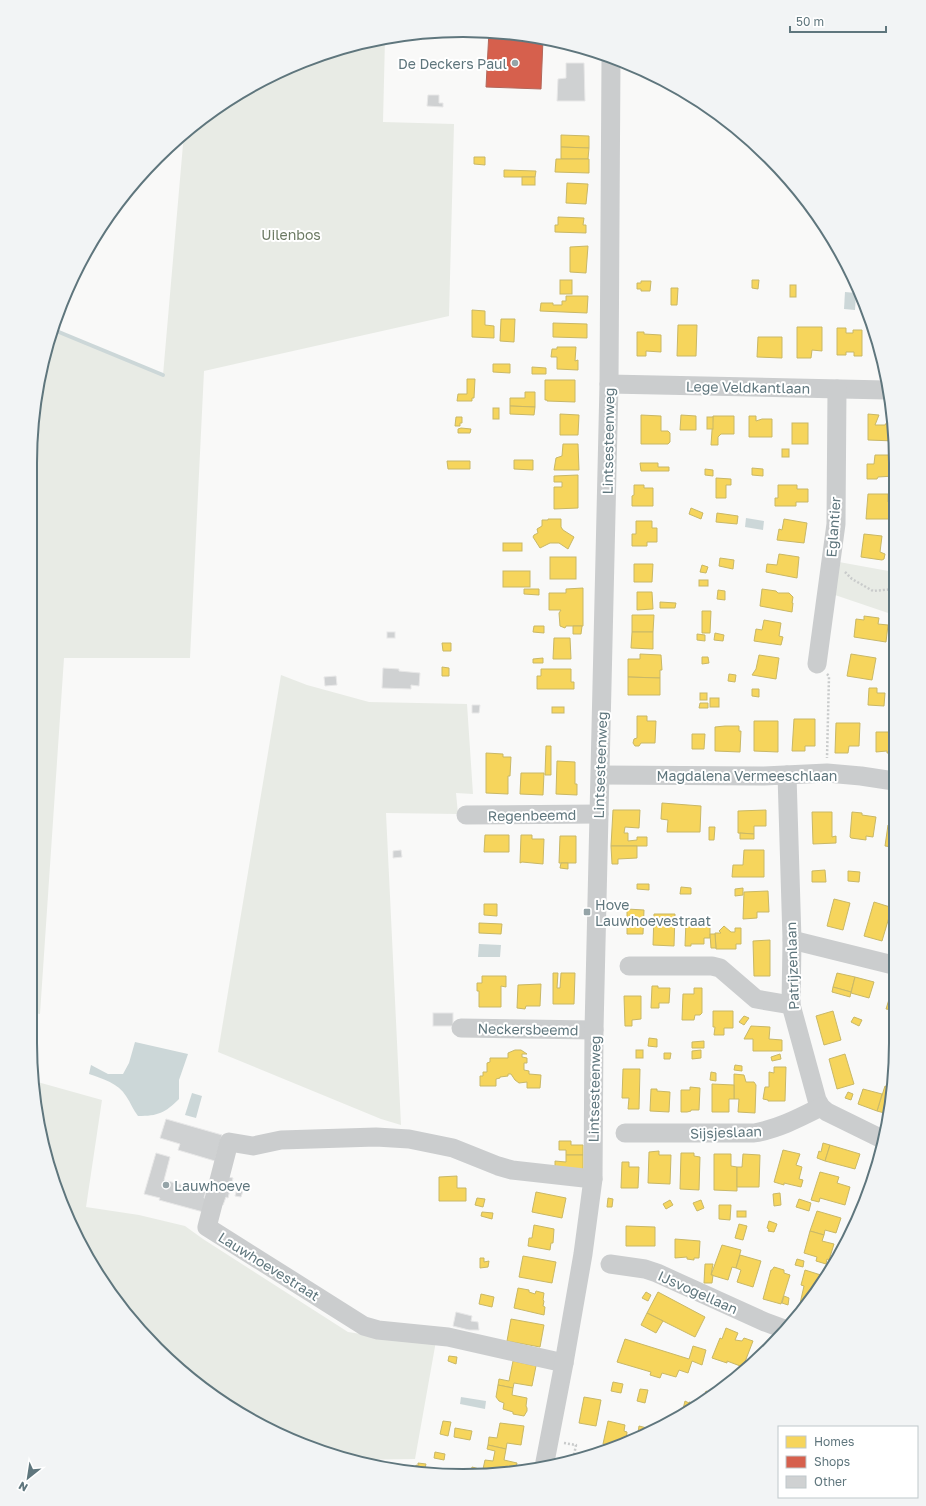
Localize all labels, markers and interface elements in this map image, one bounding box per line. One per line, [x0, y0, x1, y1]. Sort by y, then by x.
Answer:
scale bar [790, 8, 886, 34]
text: 50 m [796, 14, 824, 29]
place label: De Deckers Paul [398, 55, 507, 72]
marker: De Deckers Paul [510, 58, 520, 68]
park label: Uilenbos [261, 226, 321, 243]
street label: Lege Veldkantlaan [686, 377, 810, 397]
street label: Lintsesteenweg [599, 387, 617, 495]
street label: Eglantier [822, 496, 844, 558]
street label: Lintsesteenweg [590, 711, 610, 819]
street label: Magdalena Vermeeschlaan [657, 767, 837, 784]
street label: Regenbeemd [488, 806, 576, 824]
place label: Hove Lauwhoevestraat [595, 896, 711, 929]
marker: Hove Lauwhoevestraat [582, 907, 592, 917]
street label: Patrijzenlaan [782, 922, 802, 1010]
street label: Neckersbeemd [477, 1020, 579, 1038]
street label: Lintsesteenweg [585, 1035, 603, 1143]
street label: Sijsjeslaan [690, 1122, 762, 1142]
place label: Lauwhoeve [174, 1177, 250, 1194]
marker: Lauwhoeve [161, 1180, 171, 1190]
street label: Lauwhoevestraat [215, 1228, 323, 1304]
street label: IJsvogellaan [655, 1267, 741, 1317]
legend [778, 1426, 918, 1498]
text: Homes [814, 1434, 854, 1449]
text: Shops [814, 1454, 850, 1469]
north arrow [8, 1458, 48, 1498]
text: Other [814, 1474, 847, 1489]
text: N [16, 1479, 30, 1495]

